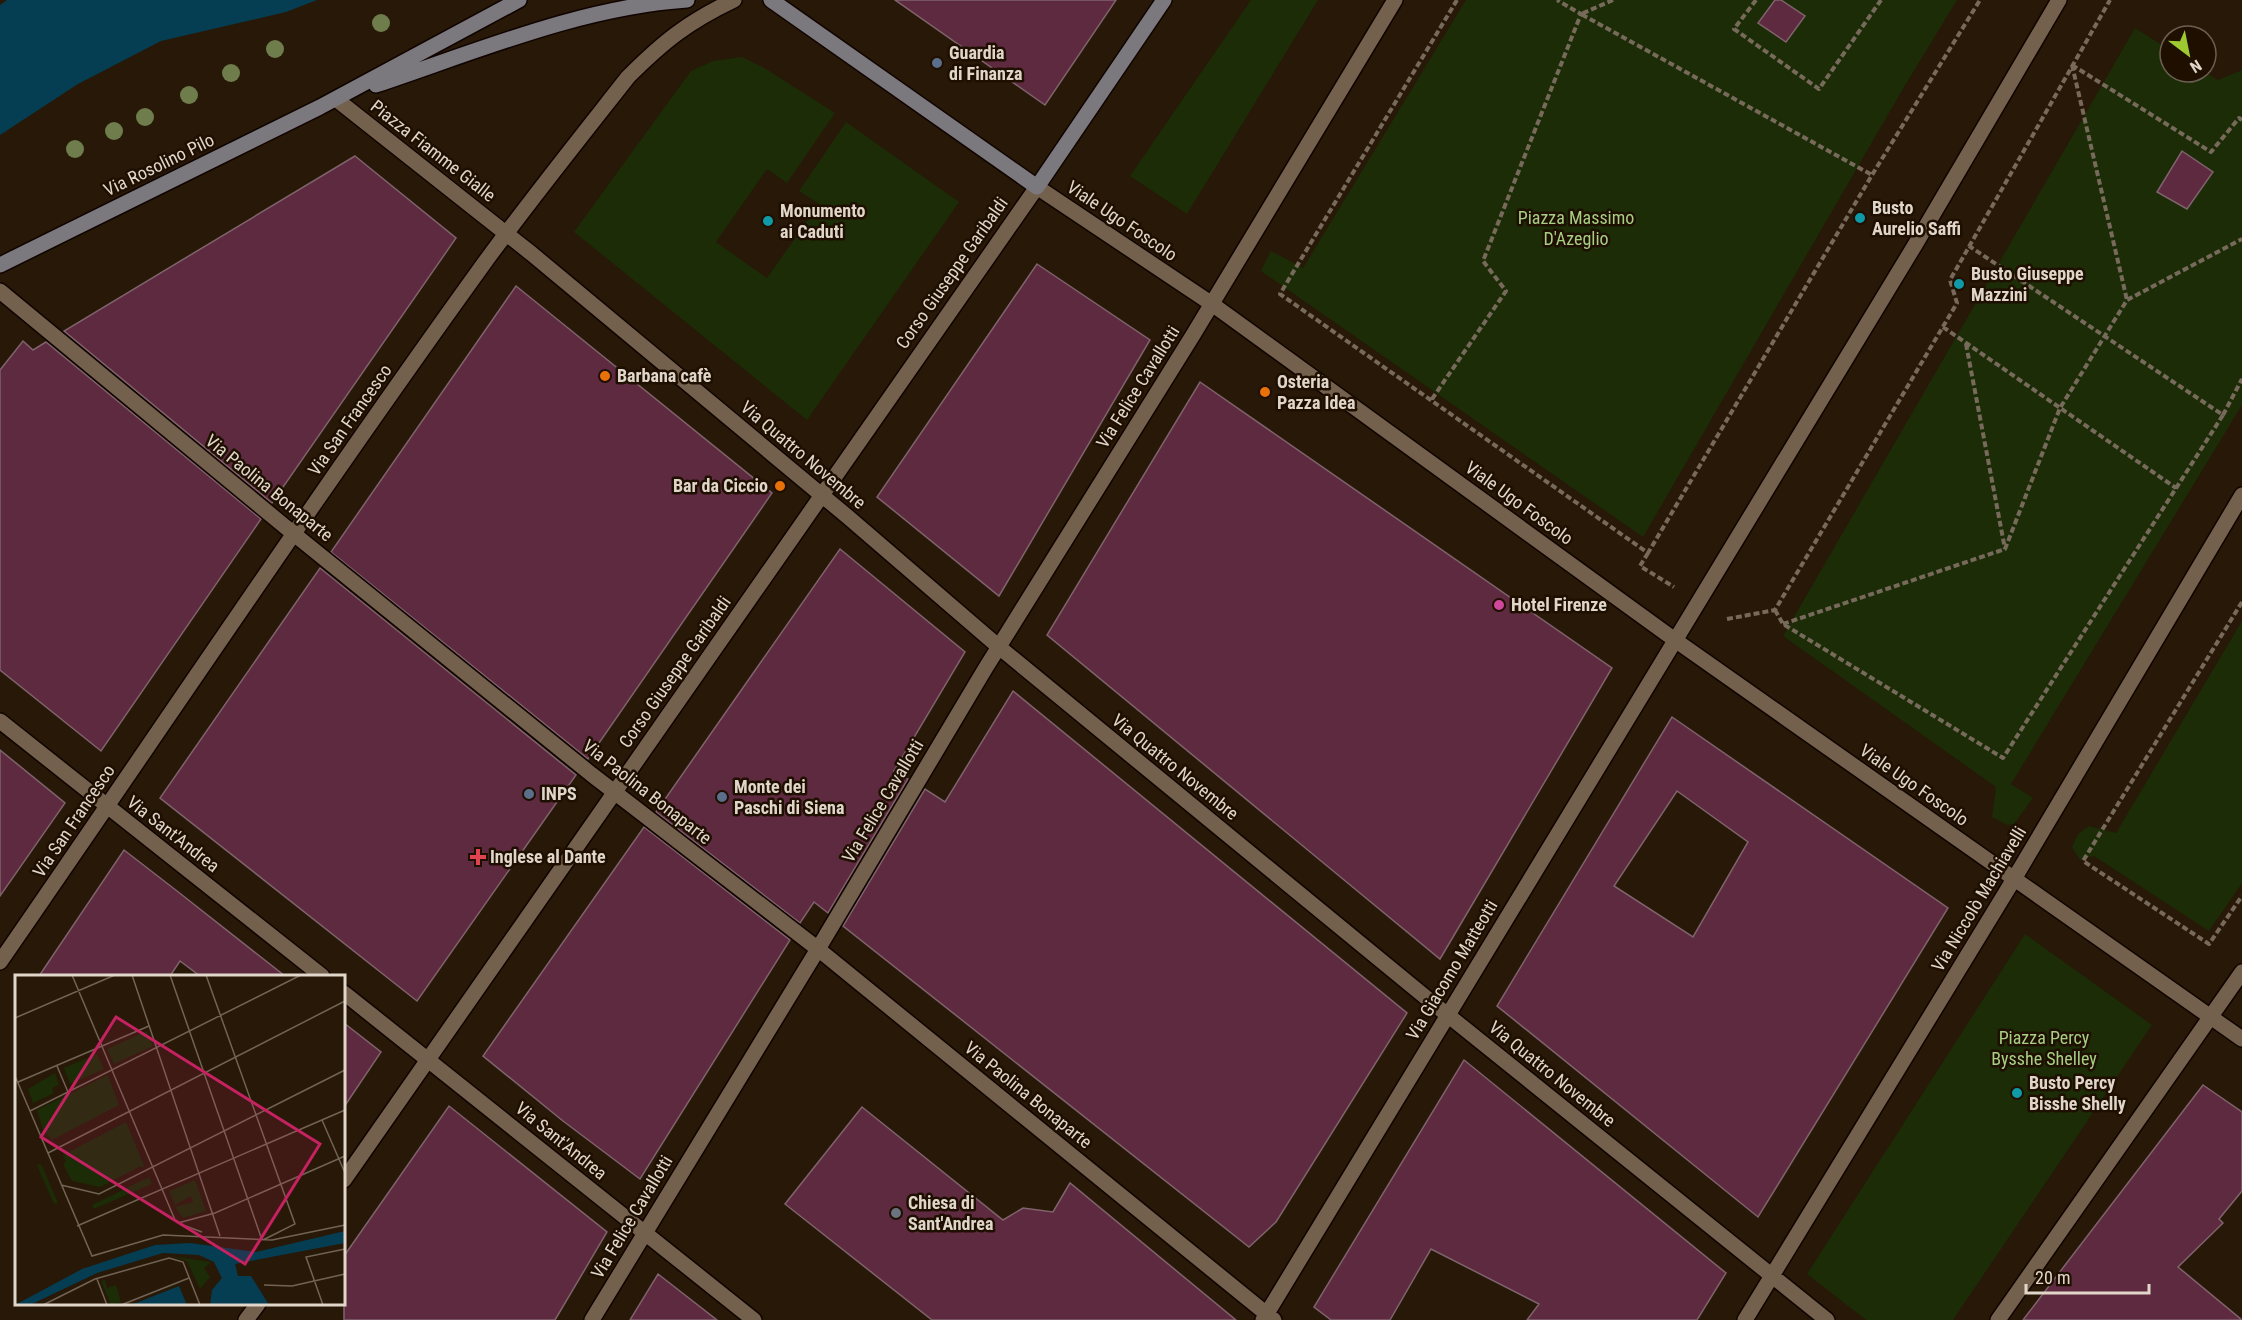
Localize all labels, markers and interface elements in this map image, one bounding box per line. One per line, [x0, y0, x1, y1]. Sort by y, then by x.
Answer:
north arrow [2158, 24, 2218, 84]
place label: Guardia di Finanza [949, 42, 1023, 84]
marker: Guardia di Finanza [930, 56, 944, 70]
text: N [2186, 56, 2205, 77]
street label: Piazza Fiamme Gialle [367, 95, 500, 206]
street label: Via Rosolino Pilo [100, 129, 217, 200]
street label: Viale Ugo Foscolo [1063, 176, 1181, 265]
street label: Corso Giuseppe Garibaldi [891, 193, 1012, 353]
place label: Busto Aurelio Saffi [1872, 197, 1961, 239]
place label: Monumento ai Caduti [780, 200, 865, 242]
park label: Piazza Massimo D'Azeglio [1518, 207, 1634, 249]
marker: Busto Aurelio Saffi [1853, 211, 1867, 225]
marker: Monumento ai Caduti [761, 214, 775, 228]
place label: Busto Giuseppe Mazzini [1971, 263, 2084, 305]
marker: Busto Giuseppe Mazzini [1952, 277, 1966, 291]
street label: Via Felice Cavallotti [1092, 322, 1184, 452]
street label: Via San Francesco [303, 360, 396, 479]
place label: Barbana cafè [617, 365, 712, 386]
marker: Barbana cafè [598, 369, 612, 383]
place label: Osteria Pazza Idea [1277, 371, 1355, 413]
marker: Osteria Pazza Idea [1258, 385, 1272, 399]
street label: Via Quattro Novembre [737, 396, 870, 513]
street label: Via Paolina Bonaparte [201, 430, 337, 545]
street label: Viale Ugo Foscolo [1461, 457, 1577, 549]
place label: Bar da Ciccio [673, 475, 768, 496]
marker: Bar da Ciccio [773, 479, 787, 493]
street label: Corso Giuseppe Garibaldi [614, 592, 735, 752]
place label: Hotel Firenze [1511, 594, 1607, 615]
marker: Hotel Firenze [1492, 598, 1506, 612]
street label: Via Quattro Novembre [1108, 709, 1243, 824]
street label: Via Paolina Bonaparte [579, 735, 716, 848]
street label: Via Felice Cavallotti [838, 735, 928, 866]
street label: Viale Ugo Foscolo [1856, 739, 1973, 830]
street label: Via San Francesco [28, 761, 119, 881]
place label: Monte dei Paschi di Siena [734, 776, 844, 818]
place label: INPS [541, 783, 577, 804]
marker: INPS [522, 787, 536, 801]
marker: Monte dei Paschi di Siena [715, 790, 729, 804]
street label: Via Sant'Andrea [123, 791, 224, 876]
street label: Via Niccolò Machiavelli [1927, 822, 2030, 975]
place label: Inglese al Dante [490, 846, 606, 867]
marker: Inglese al Dante [471, 850, 485, 864]
street label: Via Giacomo Matteotti [1401, 896, 1502, 1044]
inset map [15, 975, 345, 1305]
street label: Via Quattro Novembre [1485, 1016, 1620, 1131]
park label: Piazza Percy Bysshe Shelley [1991, 1027, 2097, 1069]
street label: Via Paolina Bonaparte [960, 1037, 1096, 1152]
place label: Busto Percy Bisshe Shelly [2029, 1072, 2126, 1114]
marker: Busto Percy Bisshe Shelly [2010, 1086, 2024, 1100]
street label: Via Sant'Andrea [511, 1097, 611, 1184]
street label: Via Felice Cavallotti [587, 1151, 677, 1282]
place label: Chiesa di Sant'Andrea [908, 1192, 993, 1234]
marker: Chiesa di Sant'Andrea [889, 1206, 903, 1220]
scale bar [2026, 1257, 2149, 1295]
text: 20 m [2035, 1267, 2070, 1288]

